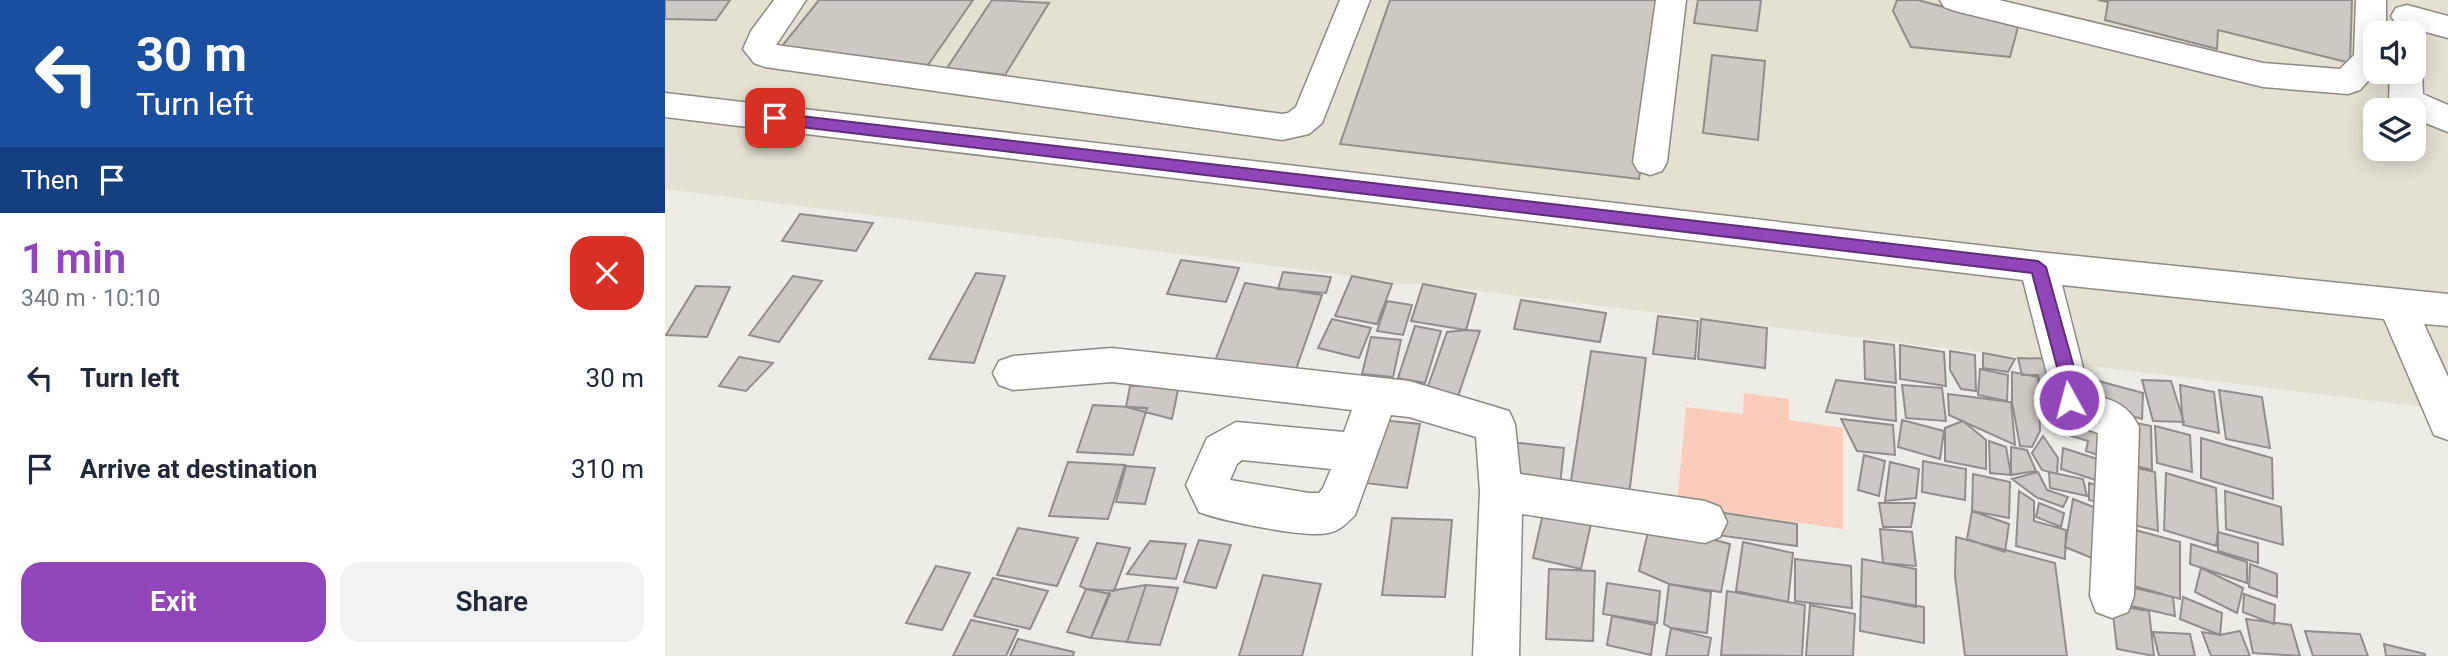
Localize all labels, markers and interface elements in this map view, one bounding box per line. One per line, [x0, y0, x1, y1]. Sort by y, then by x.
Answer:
map controls [2363, 21, 2426, 161]
button: sound [2363, 21, 2426, 84]
text: 30 m [136, 26, 247, 83]
icon: left [21, 28, 112, 119]
text: Turn left [136, 85, 254, 123]
pin [745, 88, 805, 148]
button: layers [2363, 98, 2426, 161]
icon: arrive [756, 99, 794, 137]
icon: arrive [93, 161, 131, 199]
text: Then [21, 165, 79, 195]
text: 1 min [21, 234, 126, 283]
button: close [570, 236, 644, 310]
text: 340 m · 10:10 [21, 285, 160, 312]
icon: left [21, 359, 59, 397]
text: Turn left [80, 363, 179, 393]
text: 30 m [586, 363, 644, 393]
position arrow [2032, 363, 2106, 437]
icon: arrive [21, 450, 59, 488]
text: Arrive at destination [80, 454, 317, 484]
text: 310 m [571, 454, 644, 484]
button: Exit [21, 562, 326, 642]
button: Share [340, 562, 644, 642]

